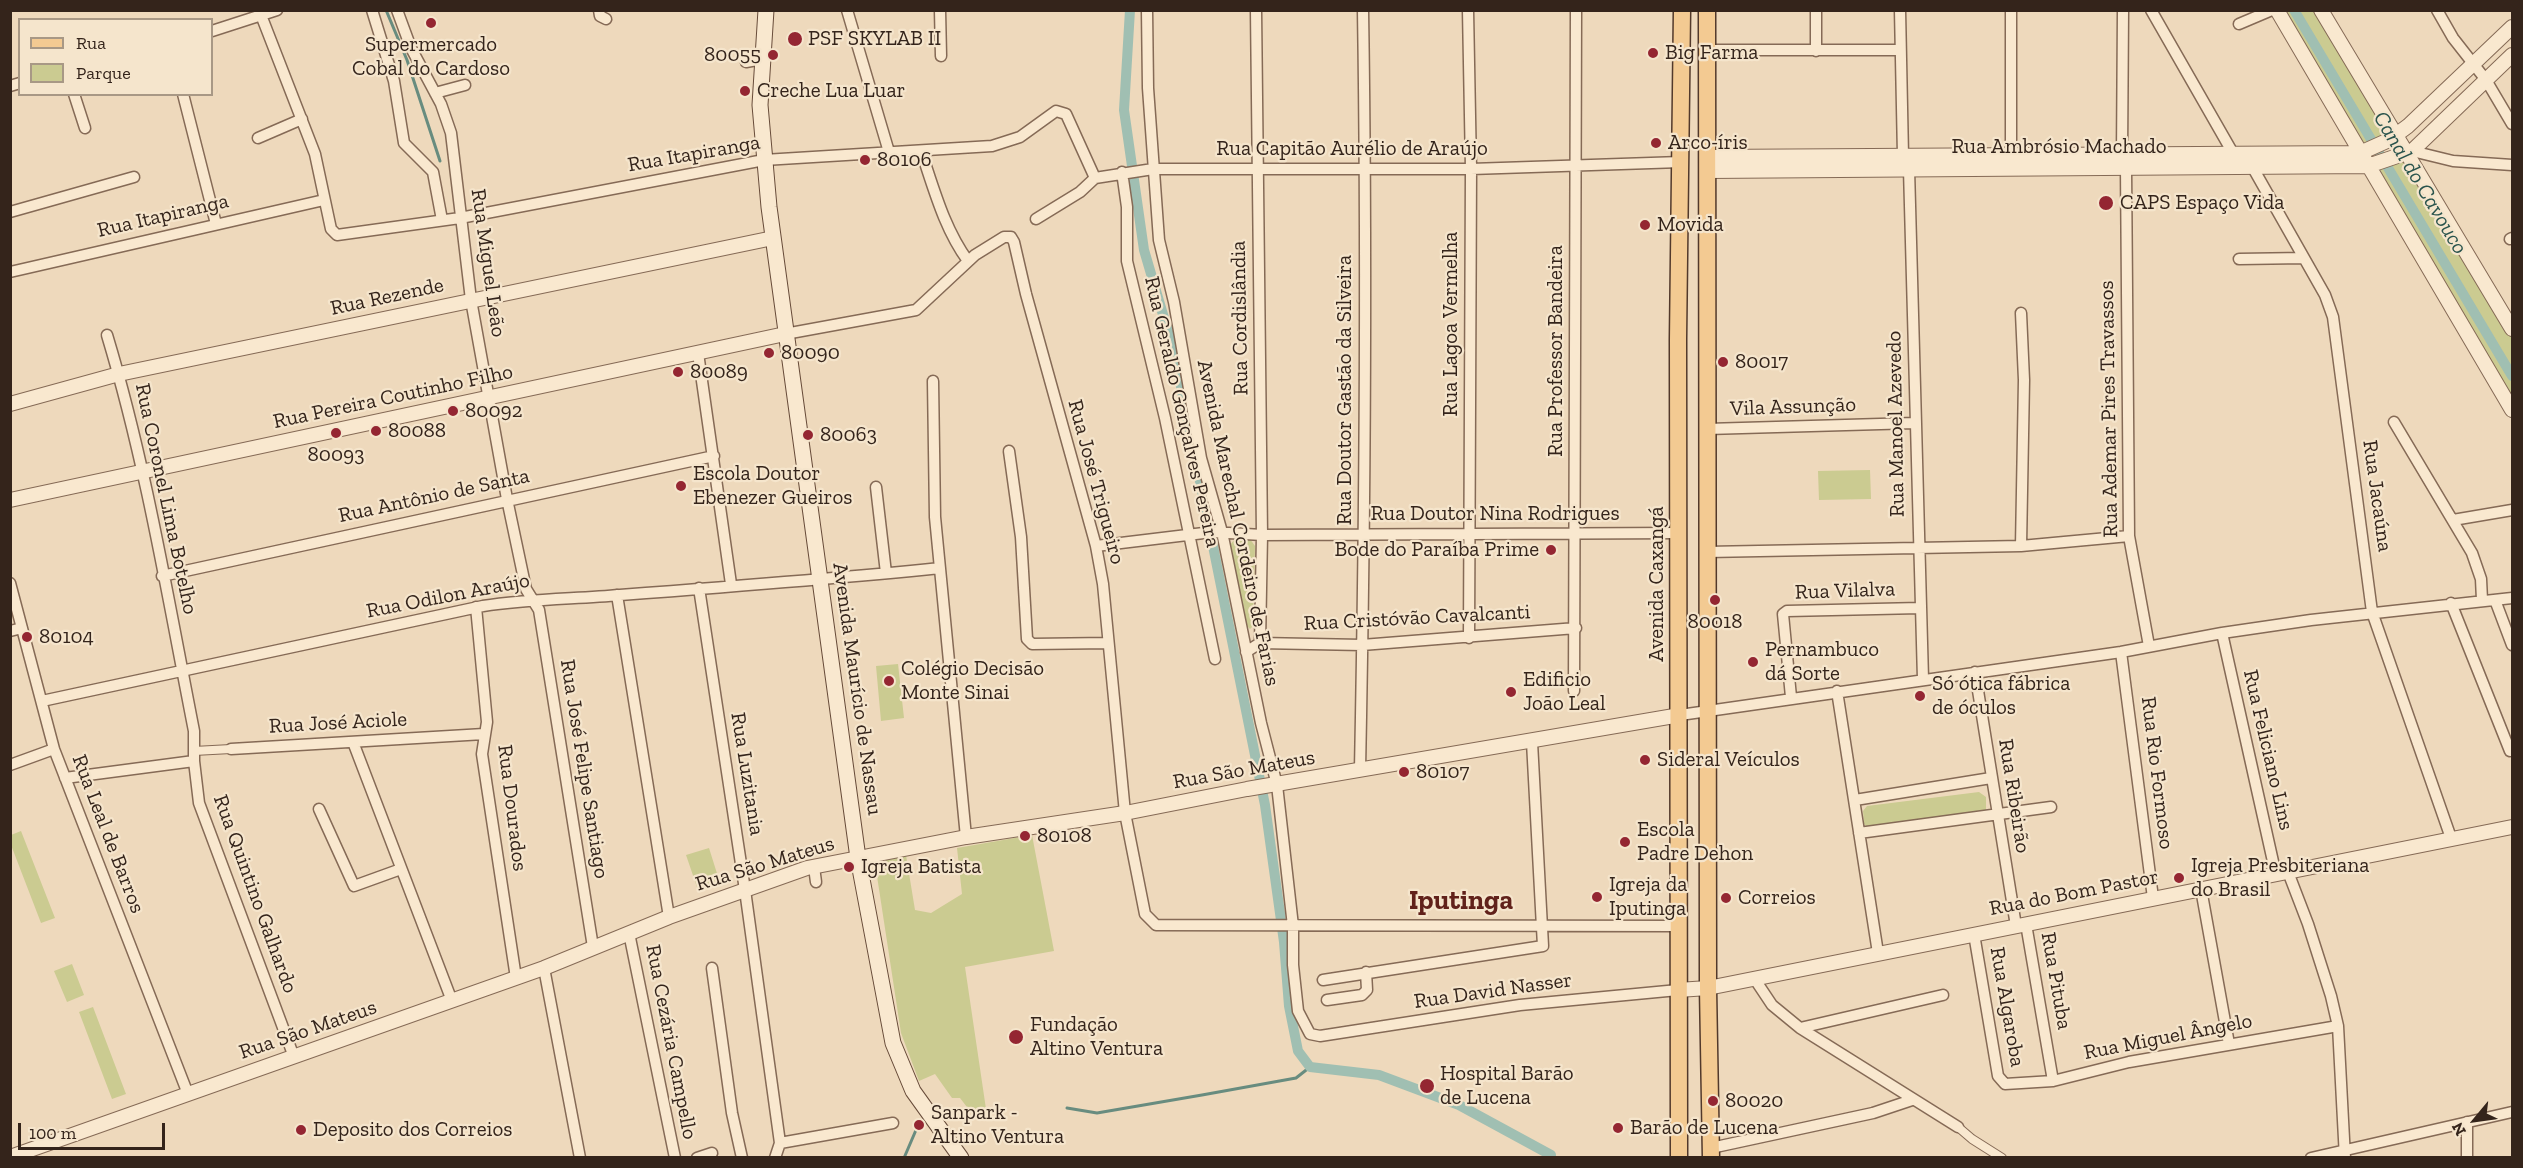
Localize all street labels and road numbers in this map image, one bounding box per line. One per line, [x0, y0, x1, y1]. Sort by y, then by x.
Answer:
street label: Rua Itapiranga [626, 130, 762, 178]
street label: Rua Ambrósio Machado [1951, 134, 2167, 160]
street label: Rua Capitão Aurélio de Araújo [1216, 136, 1488, 162]
street label: Rua Miguel Leão [465, 187, 511, 339]
street label: Rua Itapiranga [95, 189, 231, 243]
street label: Rua Lagoa Vermelha [1438, 232, 1464, 416]
street label: Rua Cordislândia [1226, 240, 1254, 396]
street label: Rua Professor Bandeira [1543, 245, 1569, 457]
street label: Rua Doutor Gastão da Silveira [1332, 255, 1358, 525]
street label: Rua Rezende [328, 273, 446, 321]
street label: Rua Geraldo Gonçalves Pereira [1139, 274, 1225, 550]
street label: Rua Ademar Pires Travassos [2094, 280, 2124, 538]
street label: Rua Manoel Azevedo [1882, 331, 1910, 517]
street label: Avenida Marechal Cordeiro de Farias [1191, 358, 1285, 688]
street label: Rua Pereira Coutinho Filho [271, 359, 515, 435]
street label: Rua Coronel Lima Botelho [129, 381, 203, 617]
street label: Vila Assunção [1730, 392, 1856, 422]
street label: Rua José Trigueiro [1062, 397, 1130, 567]
street label: Rua Jacaúna [2357, 438, 2397, 554]
street label: Rua Antônio de Santa [336, 463, 532, 529]
street label: Rua Doutor Nina Rodrigues [1370, 501, 1620, 527]
street label: Avenida Caxangá [1644, 506, 1670, 662]
street label: Avenida Maurício de Nassau [827, 561, 887, 817]
street label: Rua Odilon Araújo [364, 568, 532, 624]
street label: Rua Vilalva [1794, 577, 1896, 605]
street label: Rua Cristóvão Cavalcanti [1303, 599, 1531, 637]
street label: Rua José Felipe Santiago [554, 658, 614, 880]
street label: Rua Feliciano Lins [2237, 667, 2299, 833]
street label: Rua Rio Formoso [2135, 695, 2179, 851]
street label: Rua José Aciole [268, 707, 408, 739]
street label: Rua Luzitania [725, 711, 769, 837]
street label: Rua Ribeirão [1993, 737, 2035, 855]
street label: Rua Dourados [492, 743, 532, 873]
street label: Rua São Mateus [1171, 745, 1317, 795]
street label: Rua Leal de Barros [66, 751, 150, 917]
street label: Rua Quintino Galhardo [207, 791, 303, 997]
street label: Rua São Mateus [693, 831, 837, 897]
street label: Rua do Bom Pastor [1987, 864, 2161, 922]
street label: Rua Pituba [2035, 930, 2077, 1032]
street label: Rua Cezária Campello [640, 943, 702, 1141]
street label: Rua Algaroba [1984, 945, 2030, 1069]
street label: Rua David Nasser [1412, 967, 1574, 1015]
street label: Rua São Mateus [236, 995, 380, 1065]
street label: Rua Miguel Ângelo [2082, 1008, 2254, 1066]

